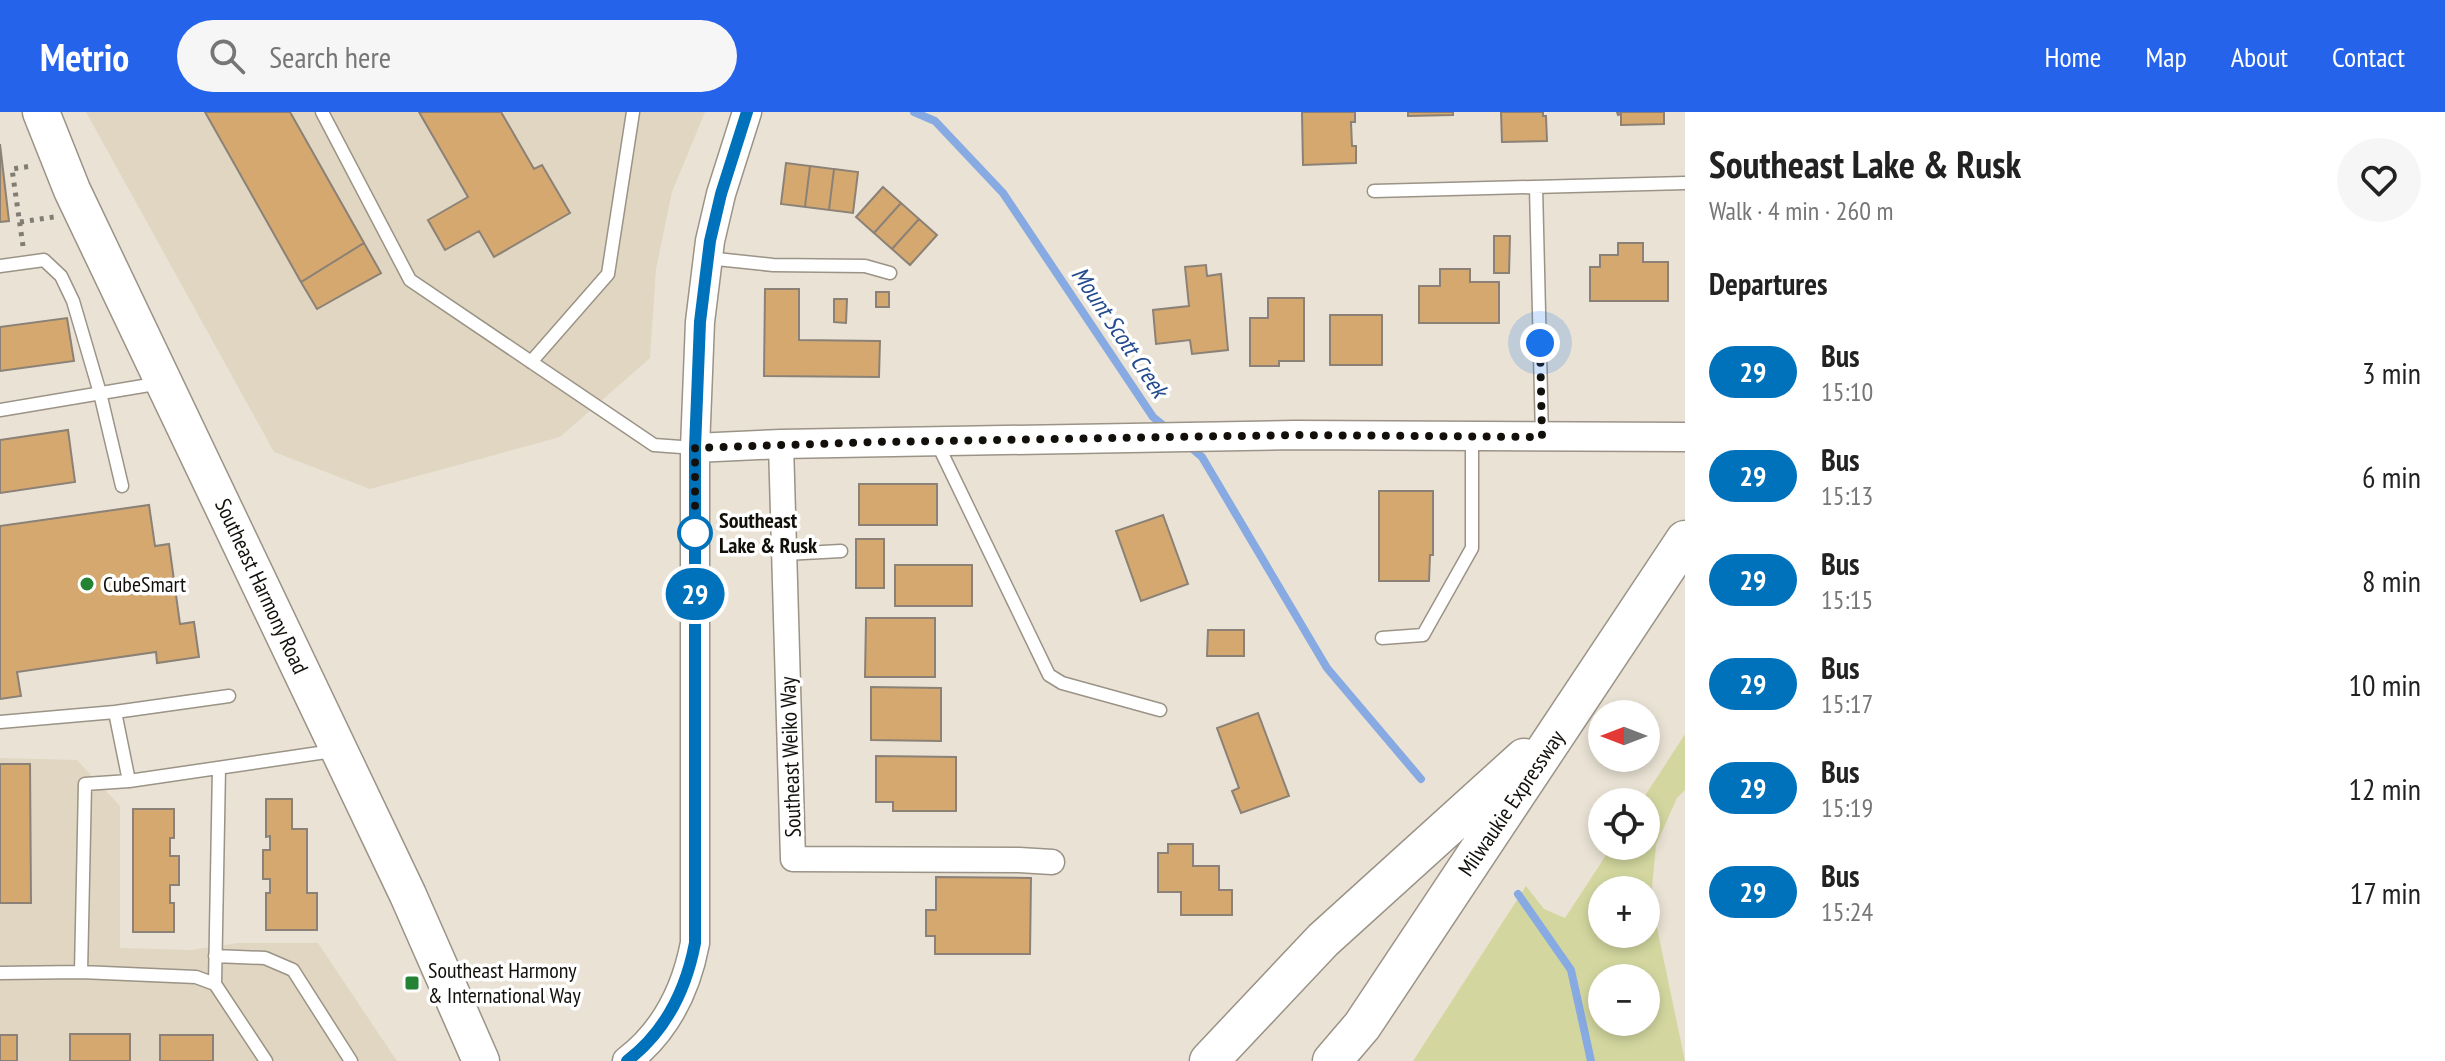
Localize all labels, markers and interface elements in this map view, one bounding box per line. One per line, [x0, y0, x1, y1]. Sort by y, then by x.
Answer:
search box [177, 20, 737, 92]
text: Metrio [40, 32, 129, 81]
icon: search [205, 34, 249, 78]
text: Search here [269, 37, 391, 76]
text: Home [2045, 38, 2101, 75]
text: Map [2145, 38, 2187, 75]
text: About [2231, 38, 2288, 75]
text: Contact [2332, 38, 2405, 75]
button: heart [2337, 138, 2421, 222]
text: Southeast Lake & Rusk [1709, 139, 2021, 188]
text: Walk · 4 min · 260 m [1709, 194, 1893, 227]
water label: Mount Scott Creek [1065, 261, 1177, 406]
text: Departures [1709, 264, 1827, 303]
your location [1520, 323, 1560, 363]
text: Bus [1821, 336, 1860, 375]
text: 29 [1740, 353, 1766, 390]
text: 3 min [2362, 353, 2421, 392]
text: 15:10 [1821, 375, 1873, 408]
text: Bus [1821, 440, 1860, 479]
text: 29 [1740, 457, 1766, 494]
text: 6 min [2362, 457, 2421, 496]
text: 15:13 [1821, 479, 1873, 512]
street label: Southeast Harmony Road [209, 494, 315, 678]
place label: Southeast Lake & Rusk [719, 506, 818, 559]
marker: Southeast Lake & Rusk [678, 516, 712, 550]
text: Bus [1821, 544, 1860, 583]
text: 29 [1740, 561, 1766, 598]
text: 8 min [2362, 561, 2421, 600]
line badge: 29 [659, 568, 731, 620]
place label: CubeSmart [103, 570, 186, 598]
marker: CubeSmart [78, 575, 96, 593]
text: 29 [682, 575, 708, 612]
text: 15:15 [1821, 583, 1873, 616]
text: Bus [1821, 648, 1860, 687]
text: 29 [1740, 665, 1766, 702]
text: 10 min [2348, 665, 2421, 704]
street label: Southeast Weiko Way [773, 675, 807, 838]
text: 15:17 [1821, 687, 1873, 720]
north arrow [1588, 700, 1660, 772]
map controls [1588, 700, 1660, 1036]
street label: Milwaukie Expressway [1452, 724, 1571, 881]
text: Bus [1821, 752, 1860, 791]
text: 29 [1740, 769, 1766, 806]
text: 12 min [2348, 769, 2421, 808]
button: locate [1588, 788, 1660, 860]
text: 15:19 [1821, 791, 1873, 824]
text: Bus [1821, 856, 1860, 895]
text: 29 [1740, 873, 1766, 910]
text: 17 min [2350, 873, 2421, 912]
button: + [1588, 876, 1660, 948]
text: 15:24 [1821, 895, 1873, 928]
place label: Southeast Harmony & International Way [428, 956, 581, 1009]
button: − [1588, 964, 1660, 1036]
marker: Southeast Harmony & International Way [403, 974, 421, 992]

